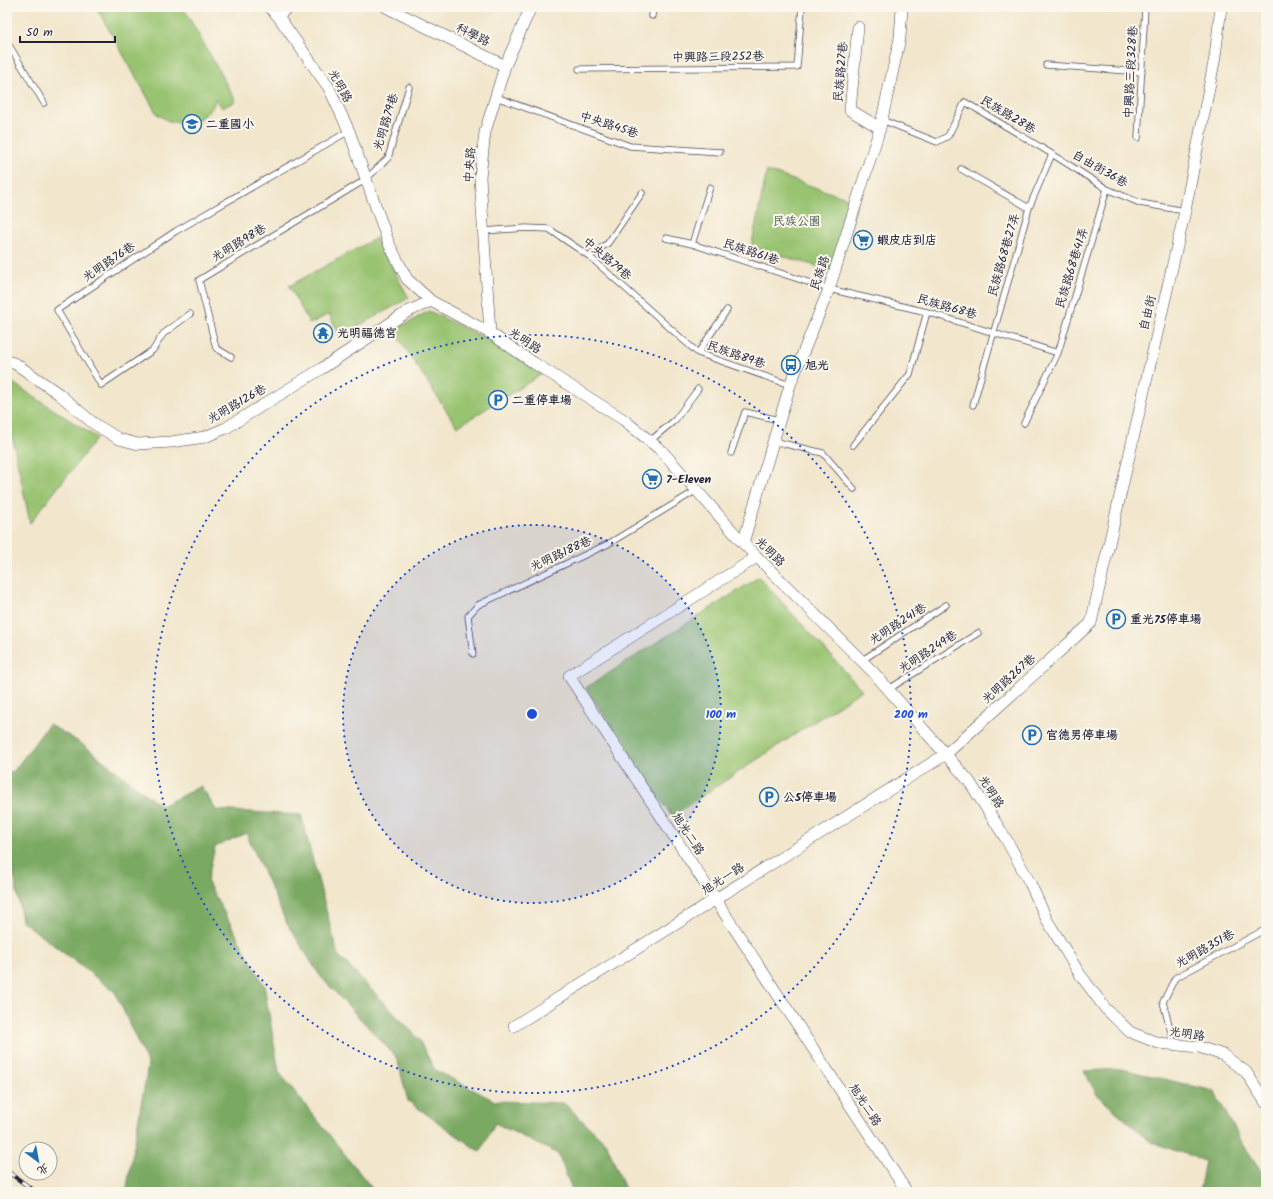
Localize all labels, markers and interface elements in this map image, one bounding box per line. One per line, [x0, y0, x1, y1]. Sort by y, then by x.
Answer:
scale bar [20, 18, 115, 44]
street label: 科學路 [453, 19, 493, 51]
text: 50 m [26, 23, 53, 42]
street label: 中興路三段328巷 [1119, 25, 1143, 119]
street label: 民族路27巷 [829, 41, 853, 103]
street label: 中興路三段252巷 [672, 47, 764, 67]
street label: 光明路 [323, 66, 357, 106]
street label: 光明路79巷 [368, 91, 404, 153]
street label: 民族路28巷 [976, 91, 1040, 139]
street label: 中央路45巷 [577, 107, 641, 143]
school or university icon: 二重國小 [181, 113, 203, 135]
place label: 二重國小 [206, 115, 254, 134]
street label: 自由街36巷 [1069, 145, 1131, 193]
street label: 中央路 [459, 146, 481, 184]
street label: 民族路68巷27弄 [983, 211, 1025, 299]
park label: 民族公園 [773, 212, 821, 231]
street label: 光明路98巷 [208, 219, 270, 267]
street label: 民族路68巷41弄 [1051, 225, 1093, 311]
supermarket icon: 蝦皮店到店 [852, 229, 874, 251]
place label: 蝦皮店到店 [877, 231, 937, 250]
street label: 中央路79巷 [578, 233, 636, 285]
street label: 民族路61巷 [720, 234, 782, 270]
street label: 光明路76巷 [79, 237, 139, 287]
street label: 民族路 [805, 253, 835, 293]
street label: 民族路68巷 [915, 289, 979, 325]
street label: 自由街 [1135, 293, 1161, 333]
temple icon: 光明福德宮 [312, 322, 334, 344]
street label: 光明路 [505, 323, 545, 359]
place label: 光明福德宮 [337, 324, 397, 343]
street label: 民族路89巷 [704, 336, 768, 374]
bus stop icon: 旭光 [780, 354, 802, 376]
place label: 旭光 [805, 356, 829, 375]
street label: 光明路126巷 [204, 379, 270, 429]
parking icon: 二重停車場 [487, 389, 509, 411]
place label: 二重停車場 [512, 391, 572, 410]
supermarket icon: 7-Eleven [641, 468, 663, 490]
place label: 7-Eleven [666, 470, 712, 489]
street label: 光明路188巷 [527, 531, 595, 577]
street label: 光明路 [751, 533, 789, 571]
street label: 光明路241巷 [865, 598, 931, 650]
parking icon: 重光75停車場 [1105, 608, 1127, 630]
place label: 重光75停車場 [1130, 610, 1202, 629]
street label: 光明路249巷 [895, 626, 961, 678]
street label: 光明路267巷 [978, 649, 1040, 709]
text: 100 m [706, 705, 736, 724]
text: 200 m [894, 705, 928, 724]
centre of rings [525, 707, 539, 721]
parking icon: 官德男停車場 [1021, 724, 1043, 746]
place label: 官德男停車場 [1046, 726, 1118, 745]
street label: 光明路 [973, 772, 1009, 812]
parking icon: 公5停車場 [758, 786, 780, 808]
place label: 公5停車場 [783, 788, 837, 807]
street label: 旭光二路 [667, 809, 709, 859]
street label: 旭光一路 [698, 858, 748, 900]
street label: 光明路351巷 [1172, 925, 1238, 973]
street label: 光明路 [1168, 1022, 1206, 1046]
street label: 旭光二路 [844, 1080, 886, 1130]
north arrow [18, 1141, 58, 1181]
text: 北 [33, 1158, 52, 1179]

